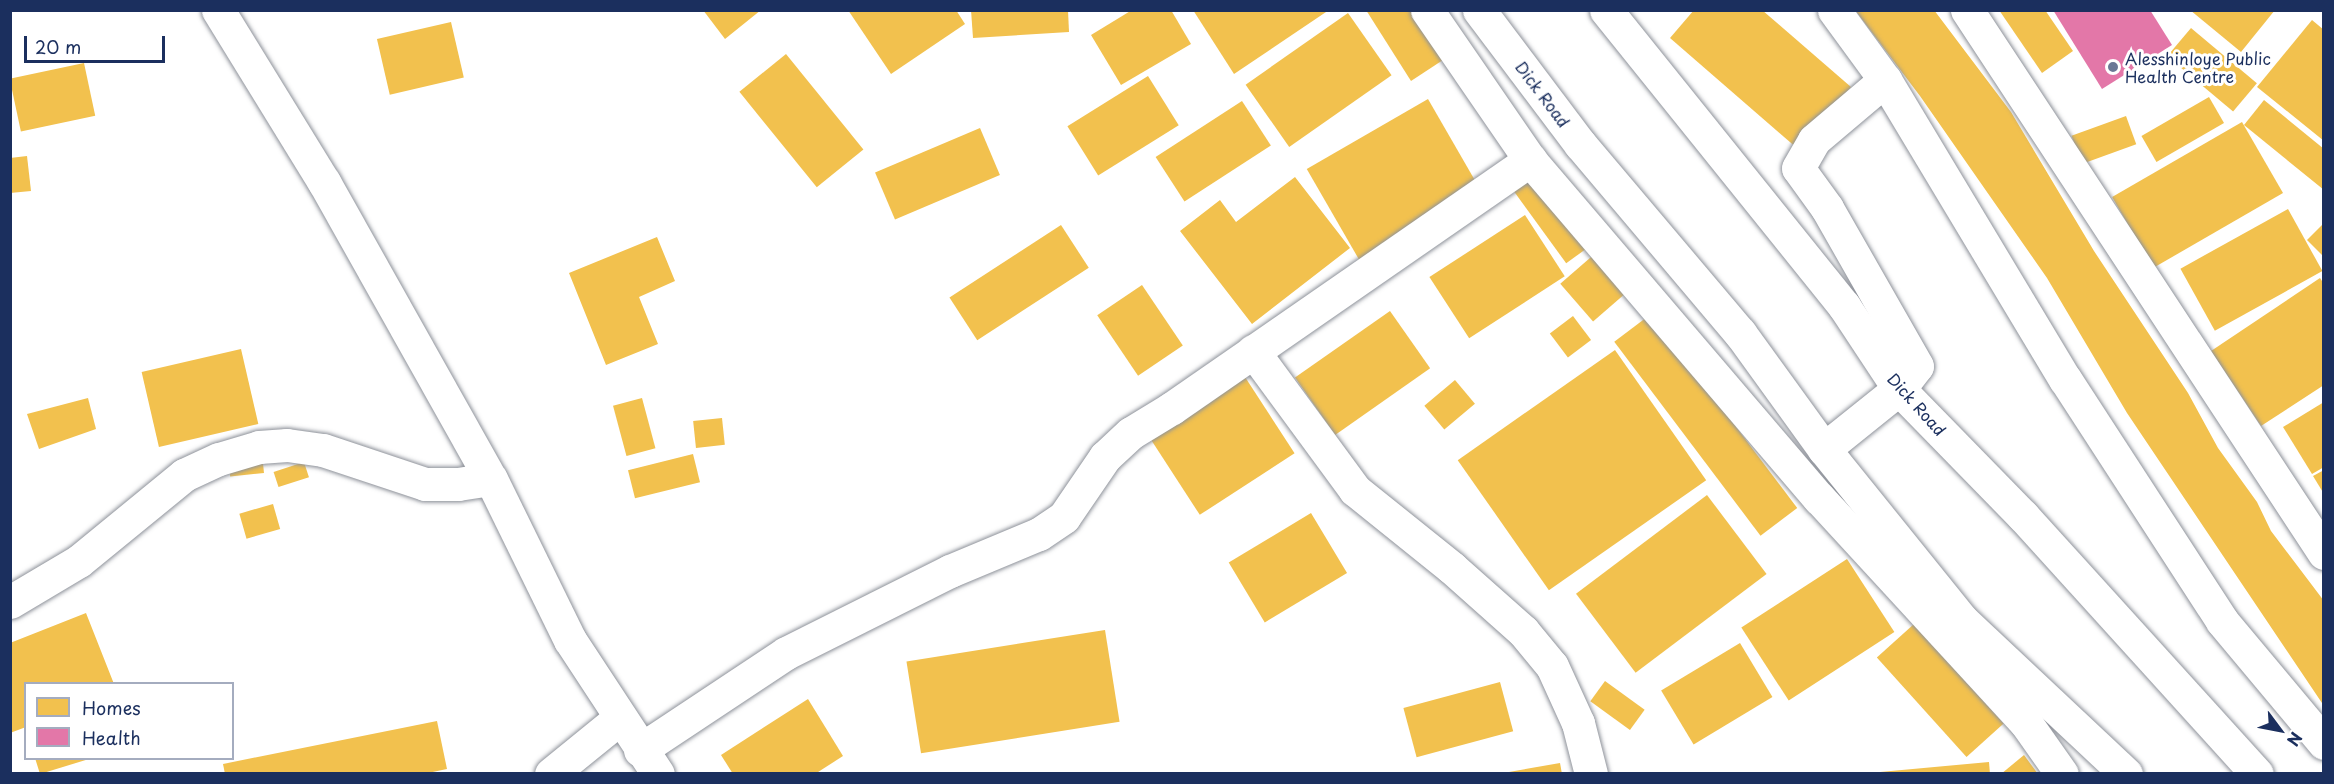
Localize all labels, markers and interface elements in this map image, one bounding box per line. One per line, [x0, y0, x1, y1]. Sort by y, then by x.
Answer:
scale bar [27, 24, 168, 62]
text: 20 m [35, 33, 81, 60]
place label: Alesshinloye Public Health Centre [2125, 48, 2271, 86]
street label: Dick Road [1512, 57, 1574, 131]
marker: Alesshinloye Public Health Centre [2106, 60, 2120, 74]
street label: Dick Road [1884, 368, 1950, 440]
legend [24, 682, 234, 760]
text: Homes [82, 694, 140, 721]
north arrow [2250, 700, 2310, 760]
text: Health [82, 724, 141, 751]
text: N [2282, 728, 2309, 751]

